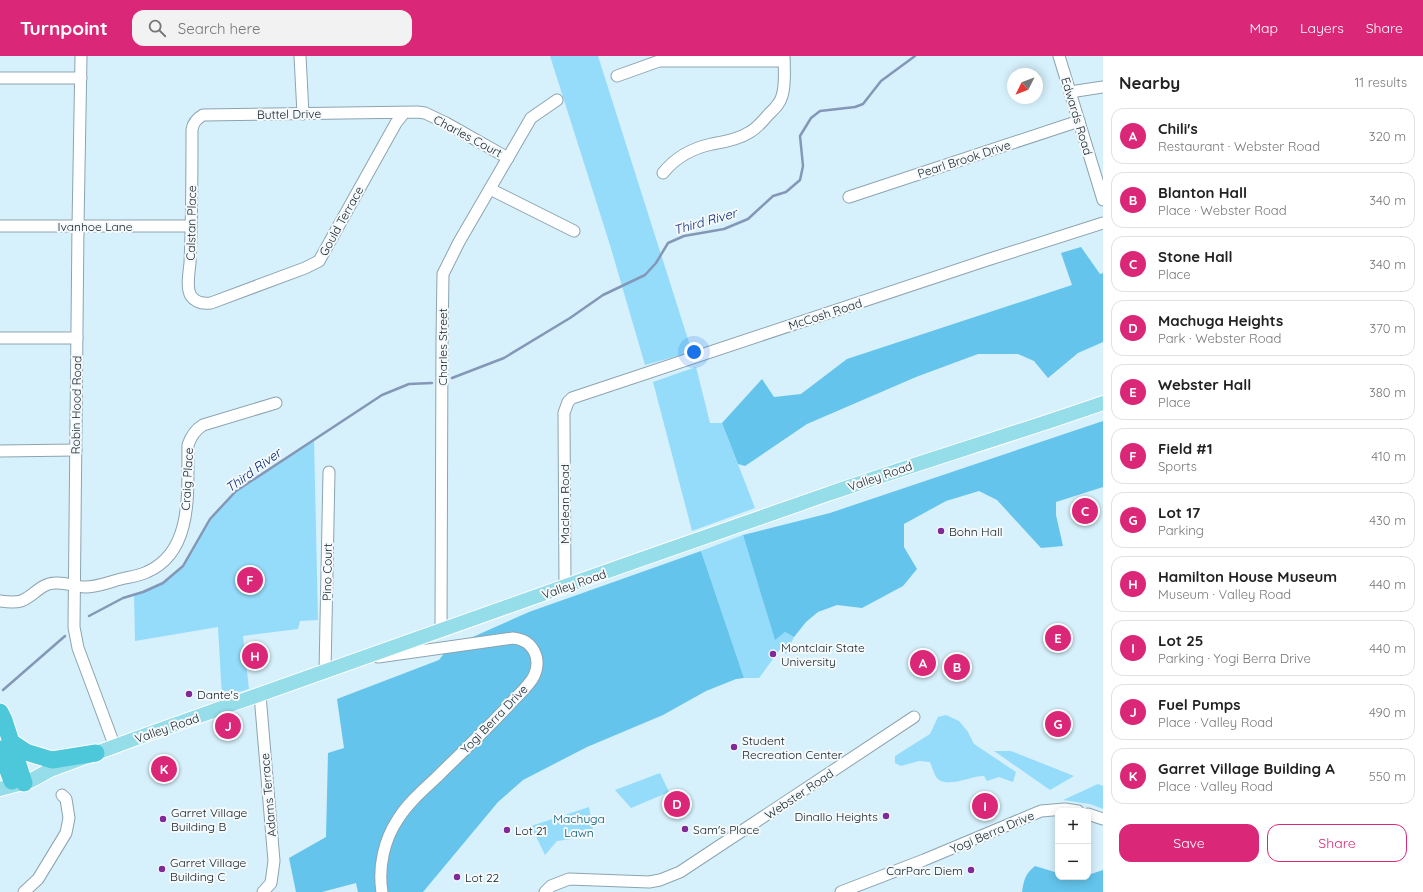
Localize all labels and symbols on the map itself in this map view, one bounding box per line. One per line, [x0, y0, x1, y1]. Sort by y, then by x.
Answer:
north arrow [1007, 68, 1043, 104]
street label: Edwards Road [1058, 75, 1096, 157]
street label: Buttel Drive [257, 106, 322, 122]
street label: Charles Court [431, 112, 505, 160]
street label: Pearl Brook Drive [916, 137, 1013, 181]
street label: Gould Terrace [316, 183, 366, 259]
street label: Calstan Place [183, 185, 199, 261]
water label: Third River [672, 204, 740, 238]
street label: Ivanhoe Lane [57, 219, 133, 234]
street label: McCosh Road [786, 295, 864, 333]
street label: Charles Street [435, 308, 450, 386]
your location [684, 342, 704, 362]
street label: Robin Hood Road [68, 356, 84, 454]
water label: Third River [222, 443, 286, 496]
street label: Craig Place [178, 447, 196, 511]
street label: Valley Road [846, 458, 914, 494]
street label: Maclean Road [557, 464, 572, 544]
pin: C [1072, 496, 1098, 526]
place label: Bohn Hall [949, 524, 1003, 539]
marker: Bohn Hall [936, 526, 946, 536]
street label: Pino Court [319, 543, 335, 601]
pin: F [237, 565, 263, 595]
street label: Valley Road [540, 566, 608, 602]
pin: E [1045, 623, 1071, 653]
place label: Montclair State University [781, 640, 865, 669]
pin: H [242, 641, 268, 671]
pin: A [910, 648, 936, 678]
marker: Montclair State University [768, 649, 778, 659]
pin: B [944, 652, 970, 682]
street label: Yogi Berra Drive [457, 681, 531, 757]
place label: Dante's [197, 687, 239, 702]
marker: Dante's [184, 689, 194, 699]
pin: G [1045, 709, 1071, 739]
street label: Valley Road [133, 710, 201, 746]
pin: J [215, 711, 241, 741]
place label: Student Recreation Center [742, 733, 843, 762]
marker: Student Recreation Center [729, 742, 739, 752]
street label: Adams Terrace [257, 752, 279, 838]
pin: K [151, 754, 177, 784]
street label: Webster Road [762, 766, 836, 822]
pin: D [664, 789, 690, 819]
pin: I [972, 791, 998, 821]
place label: Garret Village Building B [171, 805, 247, 834]
street label: Yogi Berra Drive [948, 807, 1037, 856]
place label: Dinallo Heights [794, 809, 878, 824]
park label: Machuga Lawn [553, 811, 605, 840]
marker: Dinallo Heights [881, 811, 891, 821]
marker: Garret Village Building B [158, 814, 168, 824]
place label: Sam's Place [693, 822, 760, 837]
place label: Lot 21 [515, 823, 547, 838]
marker: Sam's Place [680, 824, 690, 834]
marker: Lot 21 [502, 825, 512, 835]
place label: Garret Village Building C [170, 855, 246, 884]
place label: CarParc Diem [886, 863, 963, 878]
marker: Garret Village Building C [157, 864, 167, 874]
marker: CarParc Diem [966, 865, 976, 875]
place label: Lot 22 [465, 870, 500, 885]
marker: Lot 22 [452, 872, 462, 882]

